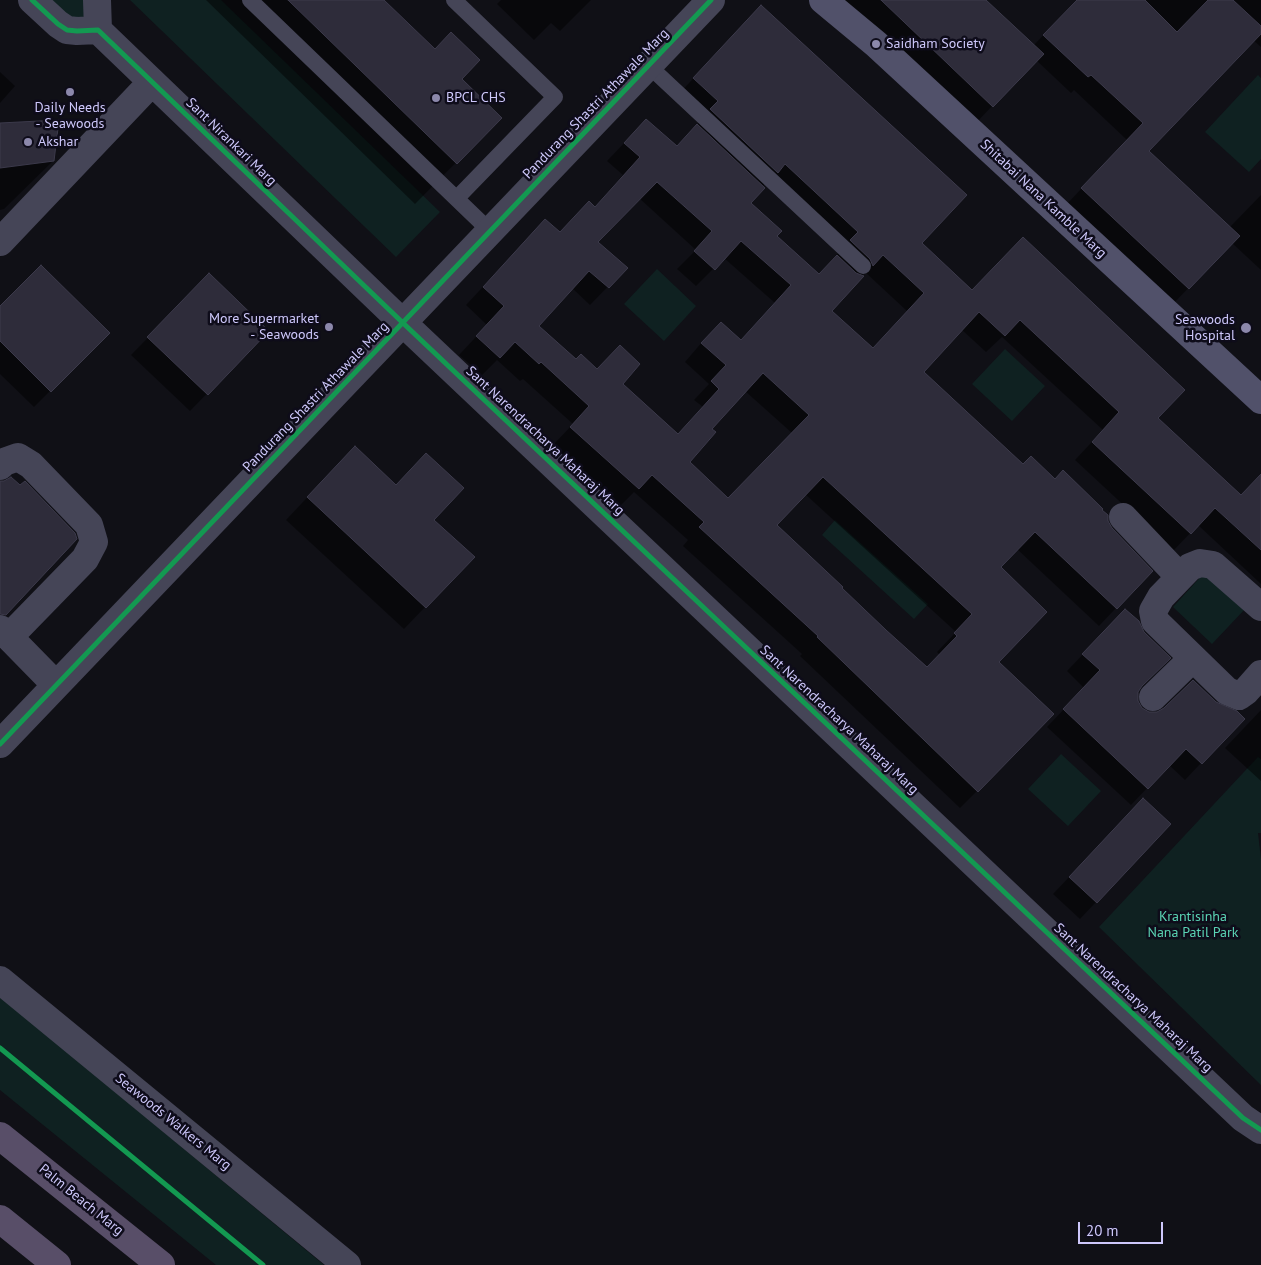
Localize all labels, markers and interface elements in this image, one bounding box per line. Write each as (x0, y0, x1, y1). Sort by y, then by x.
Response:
street label: Pandurang Shastri Athawale Marg (520, 25, 672, 183)
place label: Saidham Society (886, 36, 985, 52)
marker: Saidham Society (870, 38, 882, 50)
marker: Daily Needs - Seawoods (64, 86, 76, 98)
place label: BPCL CHS (446, 90, 506, 106)
marker: BPCL CHS (430, 92, 442, 104)
street label: Sant Nirankari Marg (182, 95, 280, 189)
place label: Daily Needs - Seawoods (34, 100, 106, 132)
place label: Akshar (38, 134, 78, 150)
marker: Akshar (22, 136, 34, 148)
street label: Shitabai Nana Kamble Marg (976, 136, 1110, 262)
place label: More Supermarket - Seawoods (209, 311, 319, 344)
place label: Seawoods Hospital (1175, 312, 1235, 344)
street label: Pandurang Shastri Athawale Marg (240, 318, 392, 476)
marker: More Supermarket - Seawoods (323, 321, 335, 333)
marker: Seawoods Hospital (1239, 321, 1253, 335)
street label: Sant Narendracharya Maharaj Marg (462, 363, 628, 519)
street label: Sant Narendracharya Maharaj Marg (756, 642, 922, 798)
park label: Krantisinha Nana Patil Park (1147, 909, 1239, 942)
street label: Sant Narendracharya Maharaj Marg (1050, 920, 1216, 1076)
street label: Seawoods Walkers Marg (112, 1070, 234, 1174)
street label: Palm Beach Marg (35, 1161, 127, 1239)
scale bar (1081, 1212, 1166, 1244)
text: 20 m (1086, 1221, 1119, 1240)

